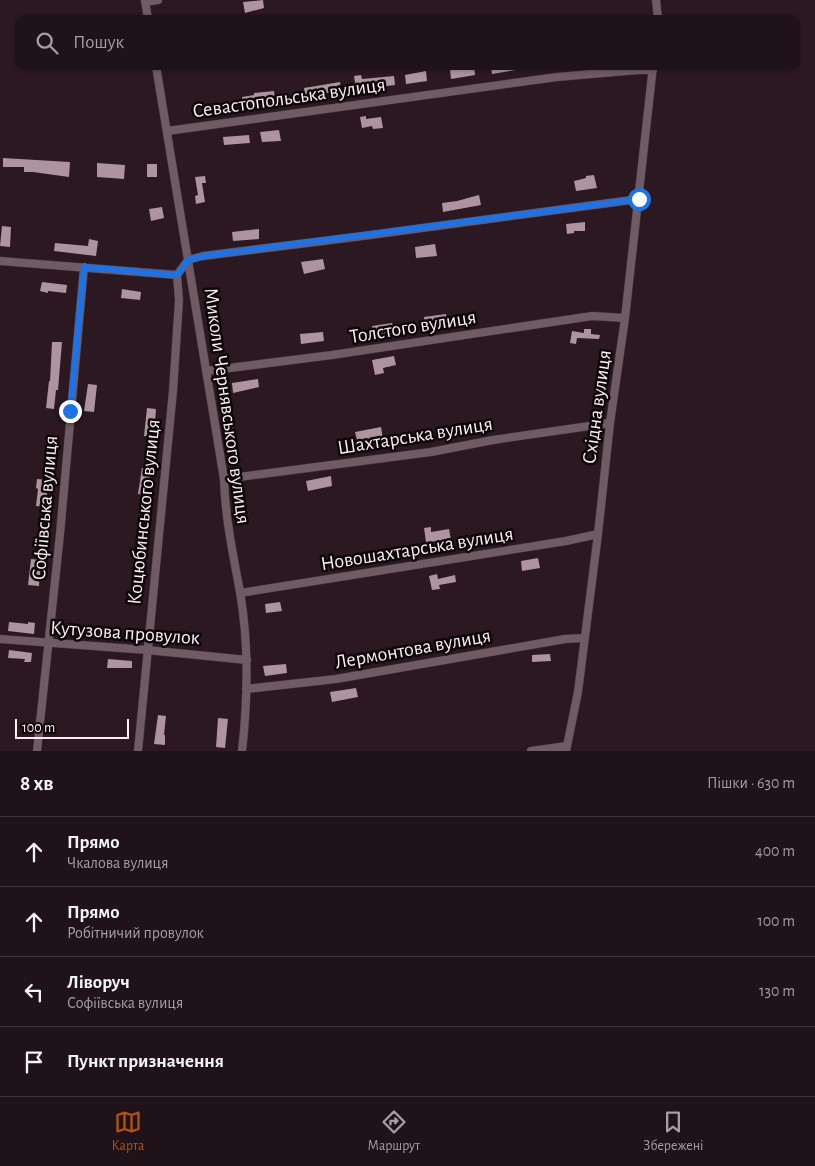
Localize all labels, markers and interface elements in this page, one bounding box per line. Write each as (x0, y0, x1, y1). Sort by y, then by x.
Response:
search box (15, 15, 800, 70)
icon: search (33, 29, 61, 57)
text: Пошук (73, 33, 124, 52)
street label: Севастопольська вулиця (191, 75, 387, 121)
route start (628, 188, 651, 211)
street label: Миколи Чернявського вулиця (201, 287, 253, 525)
street label: Толстого вулиця (348, 307, 478, 347)
street label: Східна вулиця (579, 349, 615, 465)
route end (59, 400, 82, 423)
street label: Шахтарська вулиця (336, 414, 494, 458)
street label: Коцюбинського вулиця (124, 418, 164, 606)
street label: Софіївська вулиця (29, 435, 61, 581)
street label: Новошахтарська вулиця (319, 524, 515, 574)
street label: Кутузова провулок (49, 618, 201, 648)
street label: Лермонтова вулиця (334, 625, 492, 673)
scale bar (15, 716, 129, 739)
text: 100 m (22, 721, 55, 735)
text: 8 хв (20, 773, 54, 794)
text: Пішки · 630 m (707, 775, 795, 791)
text: Прямо (67, 833, 120, 852)
icon: ahead (20, 838, 48, 866)
text: 400 m (755, 843, 795, 859)
text: Чкалова вулиця (67, 855, 169, 871)
text: Прямо (67, 903, 120, 922)
icon: ahead (20, 908, 48, 936)
text: 100 m (757, 913, 795, 929)
text: Робітничий провулок (67, 925, 204, 941)
text: Ліворуч (67, 973, 130, 992)
icon: left (20, 978, 48, 1006)
text: 130 m (759, 983, 795, 999)
text: Софіївська вулиця (67, 995, 183, 1011)
icon: arrive (20, 1048, 48, 1076)
text: Пункт призначення (67, 1052, 224, 1071)
tab: Карта (112, 1108, 144, 1155)
tab: Маршрут (368, 1108, 420, 1155)
tab: Збережені (643, 1108, 703, 1155)

